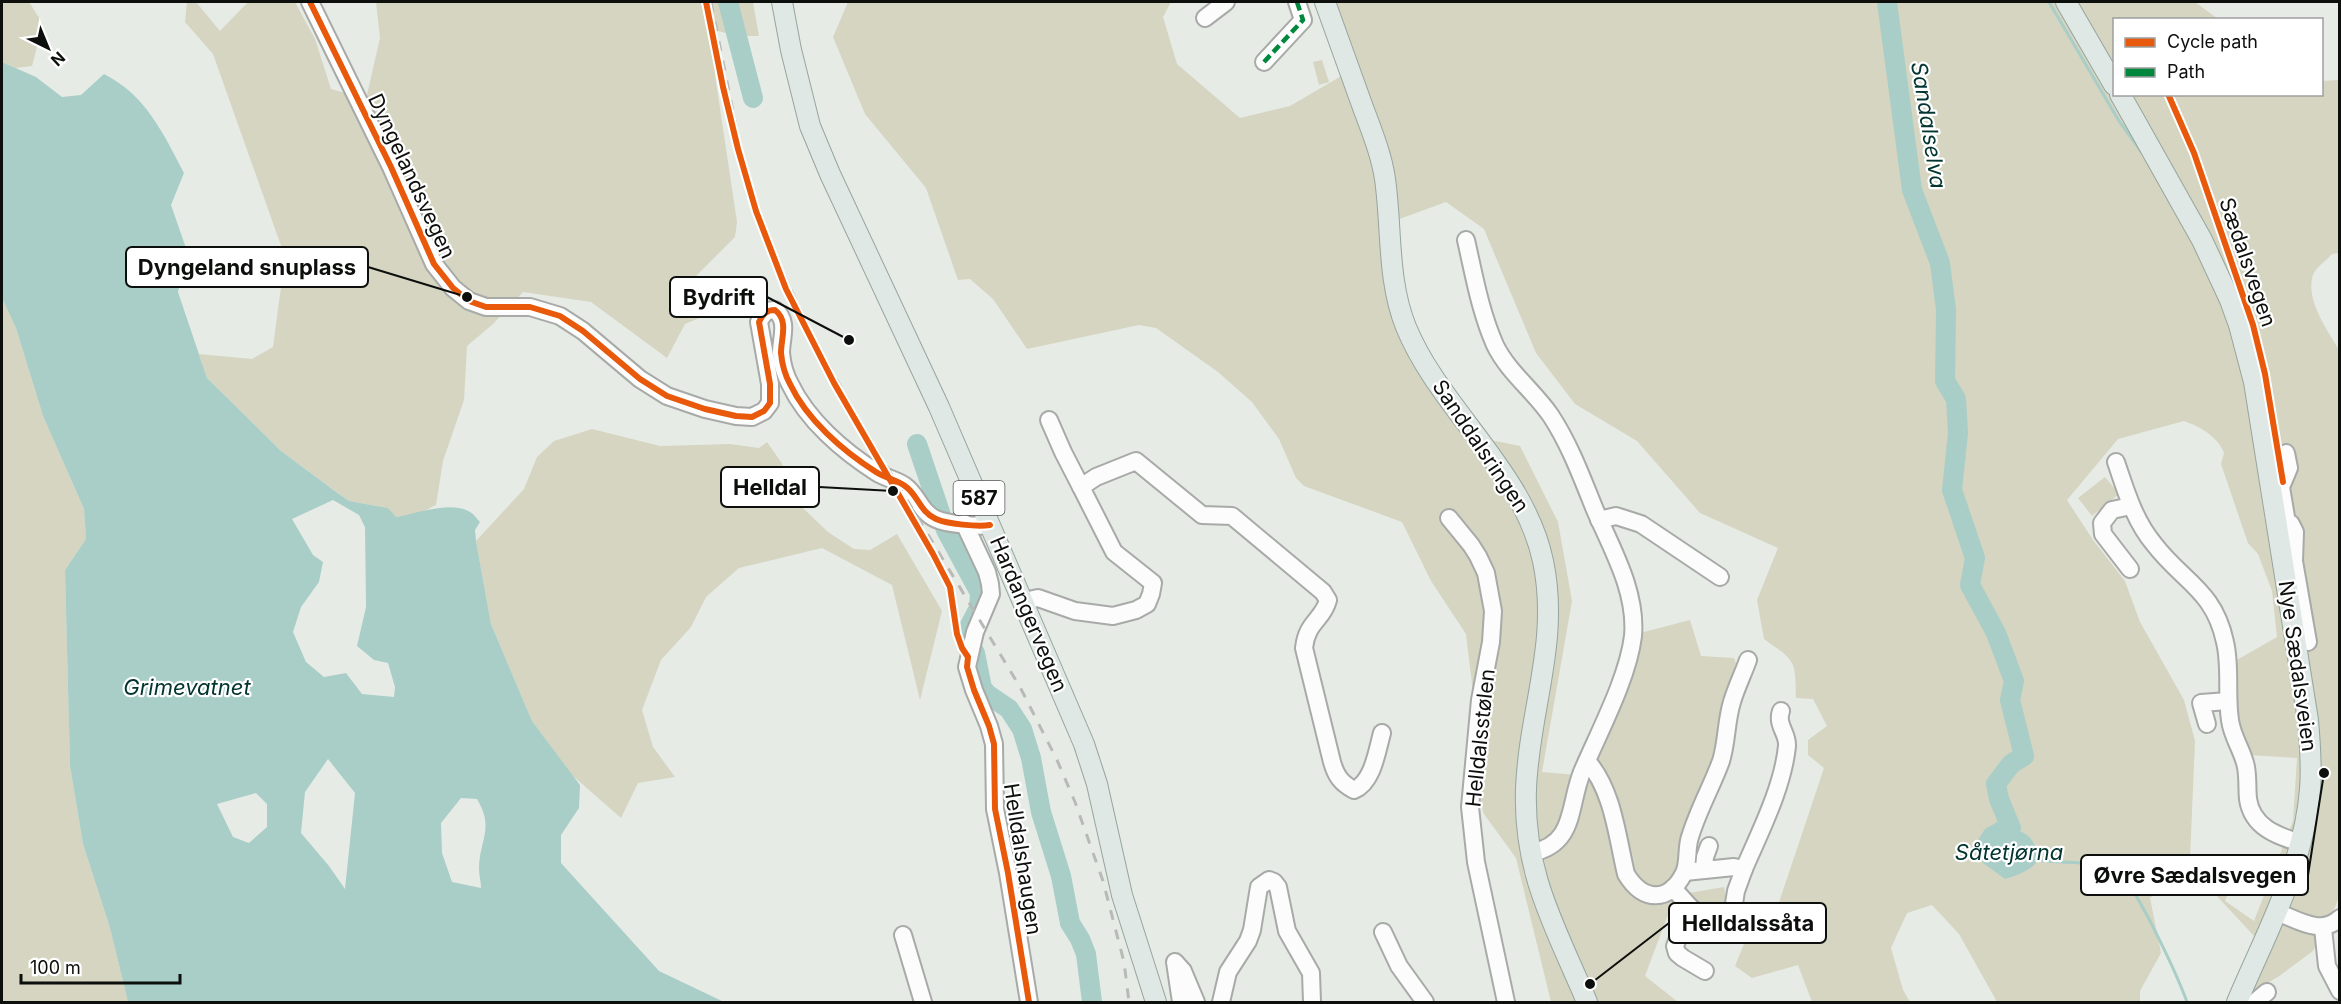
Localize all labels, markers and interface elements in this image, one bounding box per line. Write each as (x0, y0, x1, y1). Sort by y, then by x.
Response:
north arrow (18, 18, 78, 78)
legend (2113, 18, 2323, 96)
text: Cycle path (2167, 31, 2258, 52)
text: N (47, 47, 70, 70)
water label: Sandalselva (1906, 60, 1952, 190)
text: Path (2167, 61, 2205, 82)
street label: Dyngelandsvegen (363, 90, 461, 262)
street label: Sædalsvegen (2214, 194, 2282, 330)
callout: Dyngeland snuplass (126, 247, 368, 287)
text: Dyngeland snuplass (138, 254, 356, 280)
callout: Bydrift (670, 277, 767, 317)
text: Bydrift (683, 284, 755, 310)
street label: Sanddalsringen (1427, 375, 1535, 517)
callout: Helldal (721, 467, 819, 507)
text: Helldal (733, 474, 807, 500)
road number: 587 (954, 481, 1004, 515)
street label: Hardangervegen (985, 532, 1073, 696)
street label: Nye Sædalsveien (2274, 579, 2322, 753)
street label: Helldalsstølen (1460, 668, 1500, 808)
water label: Grimevatnet (123, 674, 251, 700)
street label: Helldalshaugen (999, 781, 1047, 937)
water label: Såtetjørna (1955, 839, 2063, 865)
callout: Øvre Sædalsvegen (2081, 855, 2308, 895)
text: Øvre Sædalsvegen (2094, 862, 2296, 888)
callout: Helldalssåta (1669, 903, 1826, 943)
text: Helldalssåta (1682, 910, 1814, 936)
scale bar (21, 947, 180, 985)
text: 100 m (30, 957, 81, 978)

